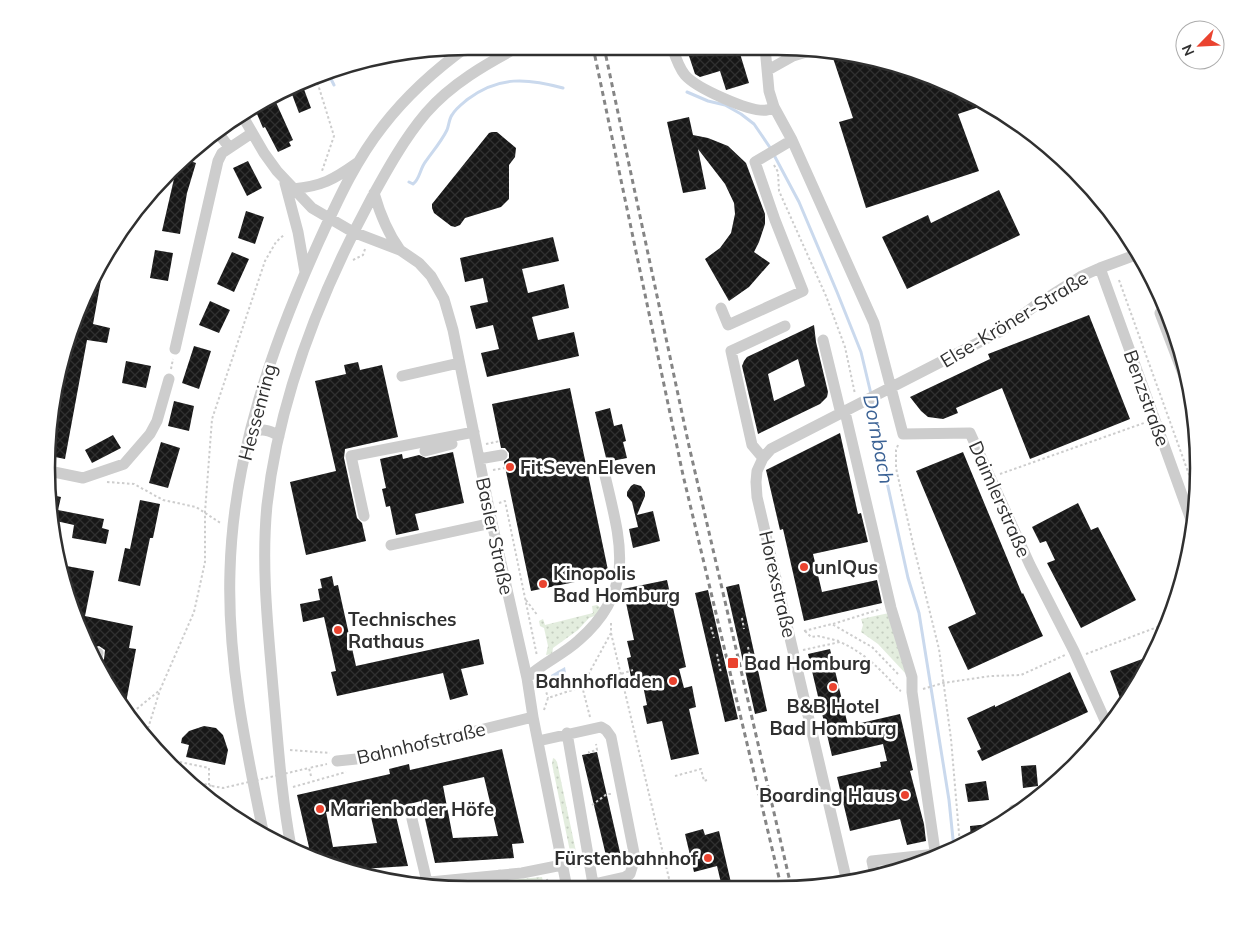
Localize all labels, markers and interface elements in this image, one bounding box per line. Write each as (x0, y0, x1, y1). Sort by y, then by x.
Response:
north arrow (1175, 20, 1225, 70)
text: N (1178, 42, 1198, 59)
street label: Else-Kröner-Straße (936, 265, 1092, 373)
street label: Benzstraße (1118, 347, 1176, 449)
street label: Hessenring (233, 361, 281, 463)
water label: Dornbach (858, 392, 900, 486)
street label: Daimlerstraße (964, 437, 1036, 561)
place label: FitSevenEleven (520, 455, 656, 479)
marker: FitSevenEleven (504, 461, 516, 473)
street label: Basler Straße (471, 475, 519, 597)
street label: Horexstraße (754, 528, 802, 640)
place label: unIQus (814, 555, 878, 579)
place label: Kinopolis Bad Homburg (553, 561, 680, 607)
marker: unIQus (798, 561, 810, 573)
marker: Kinopolis Bad Homburg (537, 578, 549, 590)
place label: Technisches Rathaus (348, 607, 457, 653)
marker: Technisches Rathaus (332, 624, 344, 636)
place label: Bad Homburg (744, 651, 871, 675)
marker: Bad Homburg (726, 656, 740, 670)
place label: Bahnhofladen (535, 669, 663, 693)
marker: Bahnhofladen (667, 675, 679, 687)
marker: B&B Hotel Bad Homburg (827, 681, 839, 693)
place label: B&B Hotel Bad Homburg (769, 694, 897, 740)
street label: Bahnhofstraße (354, 717, 488, 769)
place label: Boarding Haus (759, 783, 895, 807)
marker: Boarding Haus (899, 789, 911, 801)
place label: Marienbader Höfe (330, 797, 494, 821)
marker: Marienbader Höfe (314, 803, 326, 815)
place label: Fürstenbahnhof (554, 846, 699, 870)
marker: Fürstenbahnhof (702, 852, 714, 864)

